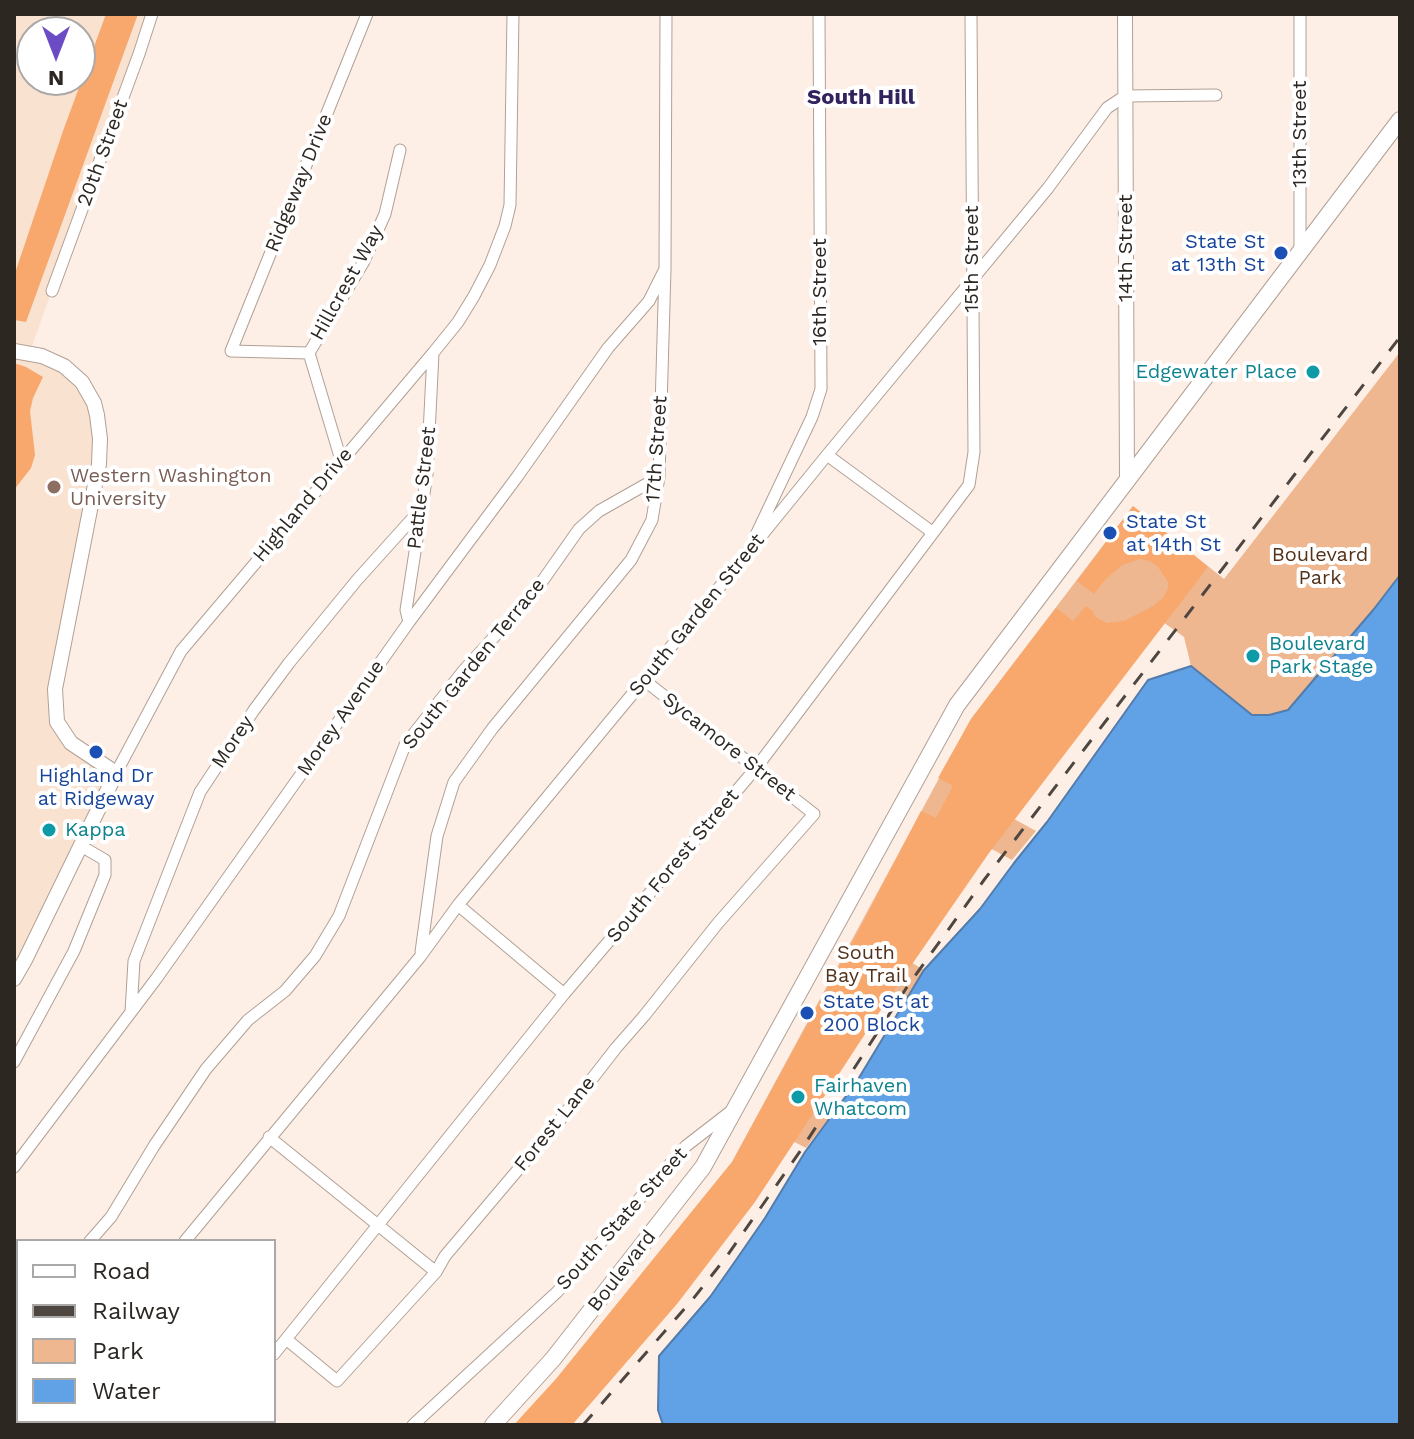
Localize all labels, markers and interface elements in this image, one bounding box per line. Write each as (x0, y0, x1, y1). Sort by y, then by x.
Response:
north arrow (16, 16, 96, 96)
text: N (48, 66, 64, 91)
street label: 13th Street (1288, 80, 1312, 188)
district label: South Hill (807, 85, 915, 111)
street label: 20th Street (73, 96, 133, 210)
street label: Ridgeway Drive (260, 110, 338, 256)
street label: 14th Street (1114, 194, 1138, 302)
street label: 15th Street (960, 205, 984, 313)
street label: Hillcrest Way (305, 221, 389, 345)
place label: State St at 13th St (1171, 230, 1265, 277)
street label: 16th Street (808, 238, 832, 346)
marker: State St at 13th St (1272, 244, 1290, 262)
place label: Edgewater Place (1135, 360, 1297, 384)
marker: Edgewater Place (1304, 363, 1322, 381)
street label: 17th Street (641, 395, 673, 503)
street label: Pattle Street (403, 425, 441, 551)
street label: Highland Drive (248, 443, 358, 567)
place label: Western Washington University (70, 464, 272, 511)
marker: Western Washington University (45, 478, 63, 496)
place label: State St at 14th St (1126, 510, 1221, 557)
marker: State St at 14th St (1101, 524, 1119, 542)
street label: South Garden Street (624, 529, 770, 701)
park label: Boulevard Park (1272, 543, 1368, 590)
street label: South Garden Terrace (398, 574, 550, 754)
place label: Boulevard Park Stage (1269, 632, 1374, 679)
marker: Boulevard Park Stage (1244, 647, 1262, 665)
street label: Morey Avenue (292, 656, 390, 780)
street label: Sycamore Street (658, 687, 800, 807)
street label: Morey (207, 711, 259, 773)
marker: Highland Dr at Ridgeway (87, 743, 105, 761)
place label: Highland Dr at Ridgeway (38, 764, 154, 811)
street label: South Forest Street (602, 784, 744, 948)
place label: Kappa (65, 818, 126, 842)
marker: Kappa (40, 821, 58, 839)
park label: South Bay Trail (825, 941, 907, 988)
place label: State St at 200 Block (823, 990, 929, 1037)
marker: State St at 200 Block (798, 1004, 816, 1022)
street label: Forest Lane (509, 1072, 601, 1176)
place label: Fairhaven Whatcom (814, 1074, 908, 1121)
marker: Fairhaven Whatcom (789, 1088, 807, 1106)
street label: South State Street (552, 1143, 692, 1295)
street label: Boulevard (583, 1226, 661, 1316)
legend (16, 1239, 276, 1423)
text: Road (92, 1257, 151, 1285)
text: Railway (92, 1297, 180, 1325)
text: Park (92, 1337, 144, 1365)
text: Water (92, 1377, 161, 1405)

